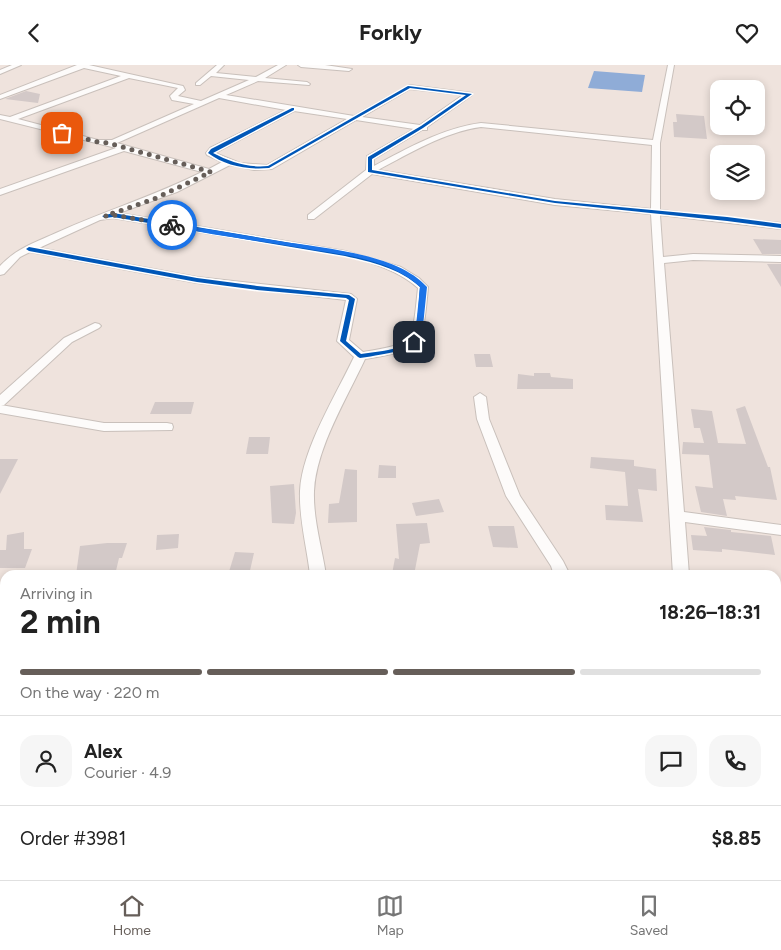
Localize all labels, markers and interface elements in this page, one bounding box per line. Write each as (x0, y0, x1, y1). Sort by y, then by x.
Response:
icon: back (20, 19, 48, 47)
text: Forkly (359, 19, 422, 46)
icon: heart (733, 19, 761, 47)
map controls (710, 80, 765, 200)
button: locate (710, 80, 765, 135)
pin (41, 112, 83, 154)
icon: bag (48, 119, 76, 147)
button: layers (710, 145, 765, 200)
courier (147, 200, 197, 250)
icon: bike (158, 211, 186, 239)
pin (393, 321, 435, 363)
icon: home (400, 328, 428, 356)
text: Arriving in (20, 584, 92, 603)
text: 18:26–18:31 (659, 601, 761, 624)
text: 2 min (20, 603, 101, 641)
text: On the way · 220 m (20, 683, 159, 702)
button: person (20, 735, 72, 787)
button: chat (645, 735, 697, 787)
button: phone (709, 735, 761, 787)
text: Alex (84, 740, 123, 763)
text: Courier · 4.9 (84, 763, 171, 782)
text: Order #3981 (20, 827, 126, 850)
text: $8.85 (711, 827, 761, 850)
tab: Home (113, 892, 151, 939)
tab: Map (376, 892, 404, 939)
tab: Saved (630, 892, 668, 939)

